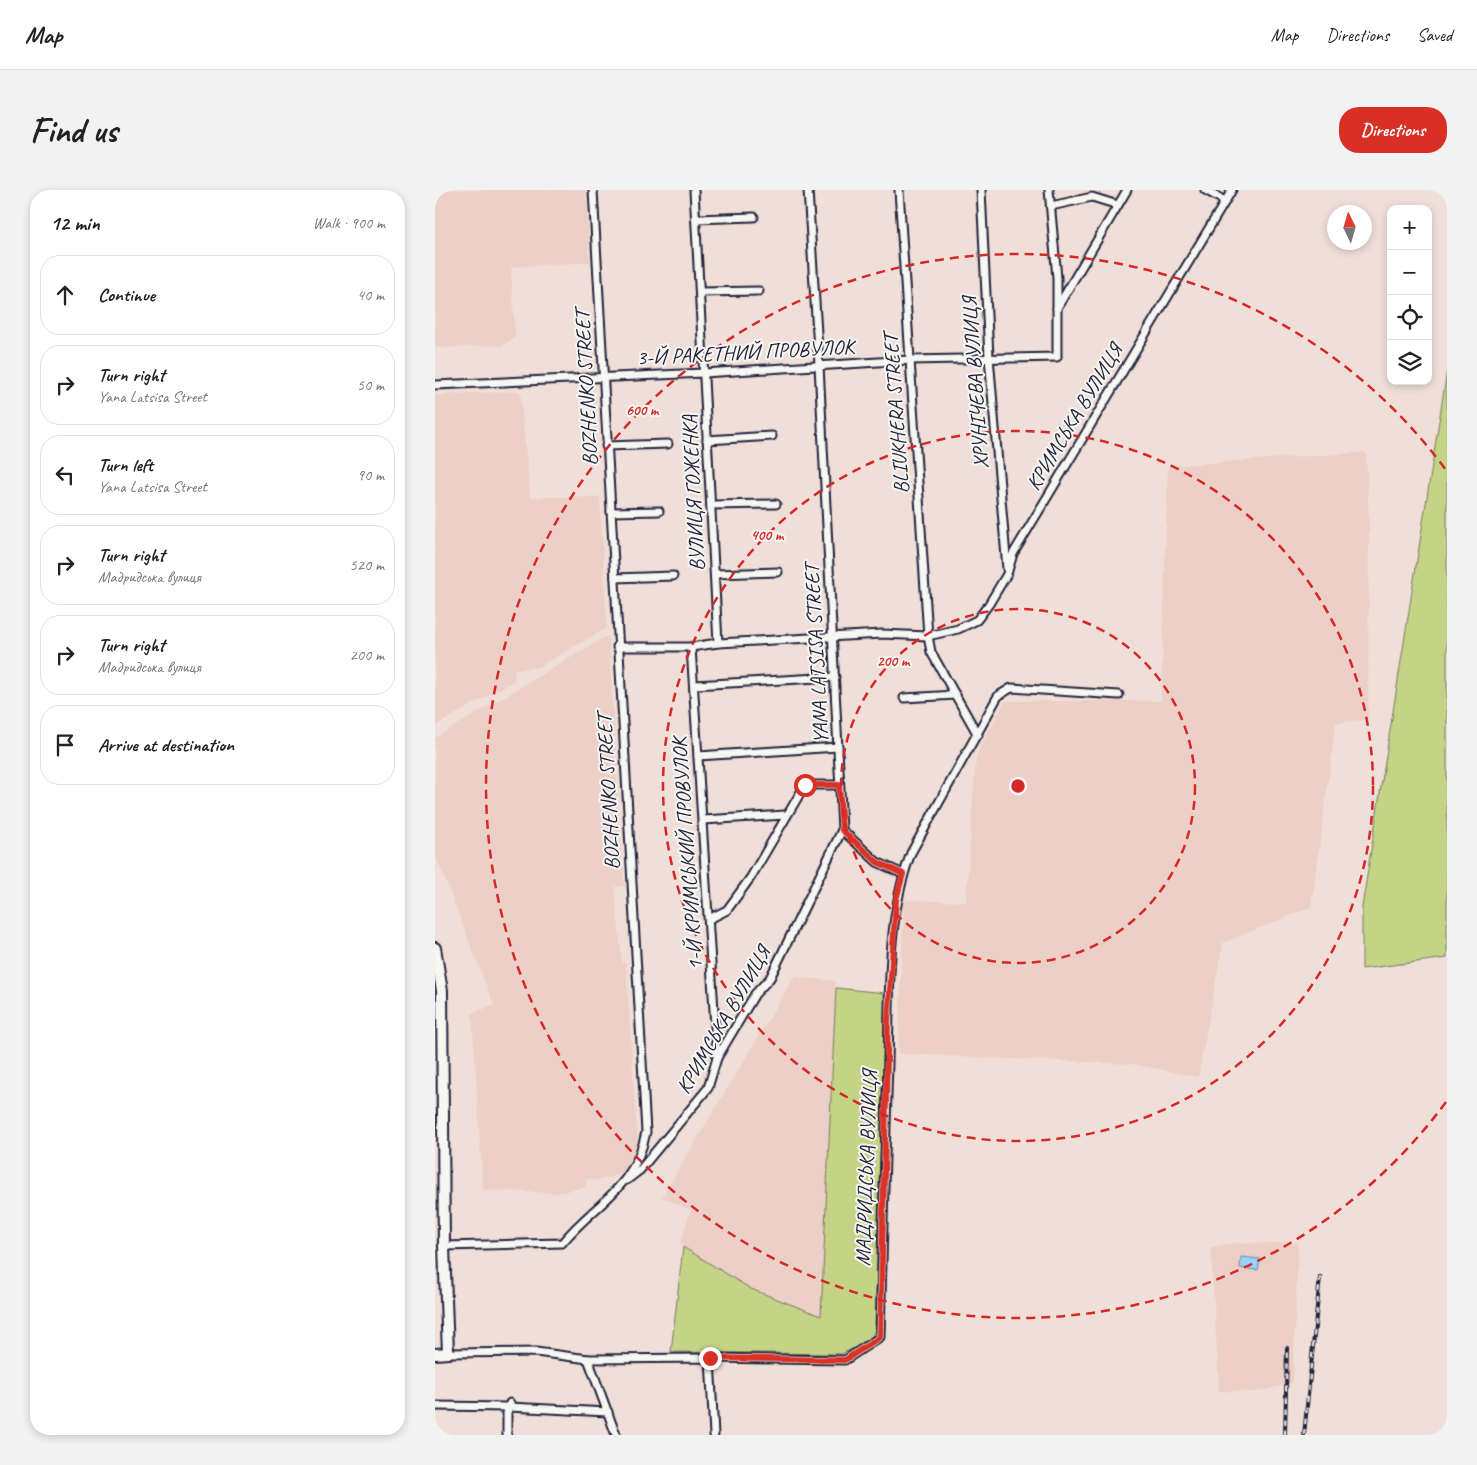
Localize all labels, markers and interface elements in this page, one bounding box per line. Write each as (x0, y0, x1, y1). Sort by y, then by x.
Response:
text: Map (25, 20, 62, 50)
text: Map (1271, 24, 1298, 46)
text: Directions (1326, 24, 1389, 46)
text: Saved (1417, 24, 1452, 46)
button: Directions (1339, 107, 1447, 153)
text: Find us (30, 108, 117, 153)
north arrow (1327, 205, 1372, 250)
map controls (1387, 205, 1432, 385)
button: + (1387, 205, 1432, 250)
text: 12 min (50, 210, 100, 236)
text: Walk · 900 m (313, 213, 385, 233)
button: − (1387, 250, 1432, 295)
icon: ahead (51, 281, 79, 309)
text: Continue (98, 283, 155, 307)
text: 40 m (357, 285, 384, 305)
street label: ХРУНІЧЕВА ВУЛИЦЯ (956, 293, 994, 470)
button: locate (1387, 295, 1432, 340)
street label: BOZHENKO STREET (569, 304, 603, 466)
street label: BLIUKHERA STREET (877, 328, 915, 495)
street label: 3-Й РАКЕТНИЙ ПРОВУЛОК (636, 333, 858, 371)
street label: КРИМСЬКА ВУЛИЦЯ (1020, 336, 1130, 495)
button: layers (1387, 340, 1432, 385)
text: Turn right (98, 363, 165, 387)
icon: right (51, 371, 79, 399)
text: 50 m (357, 375, 384, 395)
text: Yana Latsisa Street (98, 387, 207, 407)
text: 600 m (626, 401, 660, 420)
street label: ВУЛИЦЯ ГОЖЕНКА (676, 414, 710, 572)
text: Turn left (98, 453, 153, 477)
icon: left (51, 461, 79, 489)
text: 90 m (357, 465, 384, 485)
text: Yana Latsisa Street (98, 477, 207, 497)
text: 400 m (751, 526, 785, 545)
text: Turn right (98, 543, 165, 567)
icon: right (51, 551, 79, 579)
text: 520 m (350, 555, 384, 575)
street label: YANA LATSISA STREET (798, 559, 834, 745)
text: Мадридська вулиця (98, 567, 201, 587)
text: Turn right (98, 633, 165, 657)
icon: right (51, 641, 79, 669)
text: 200 m (350, 645, 384, 665)
text: 200 m (877, 652, 911, 671)
text: Мадридська вулиця (98, 657, 201, 677)
street label: BOZHENKO STREET (591, 708, 625, 870)
icon: arrive (51, 731, 79, 759)
text: Arrive at destination (98, 733, 234, 757)
street label: 1-Й КРИМСЬКИЙ ПРОВУЛОК (666, 733, 708, 971)
route start (794, 774, 817, 797)
centre of rings (1009, 777, 1027, 795)
street label: КРИМСЬКА ВУЛИЦЯ (670, 939, 777, 1098)
street label: МАДРИДСЬКА ВУЛИЦЯ (850, 1067, 883, 1266)
route end (699, 1347, 722, 1370)

